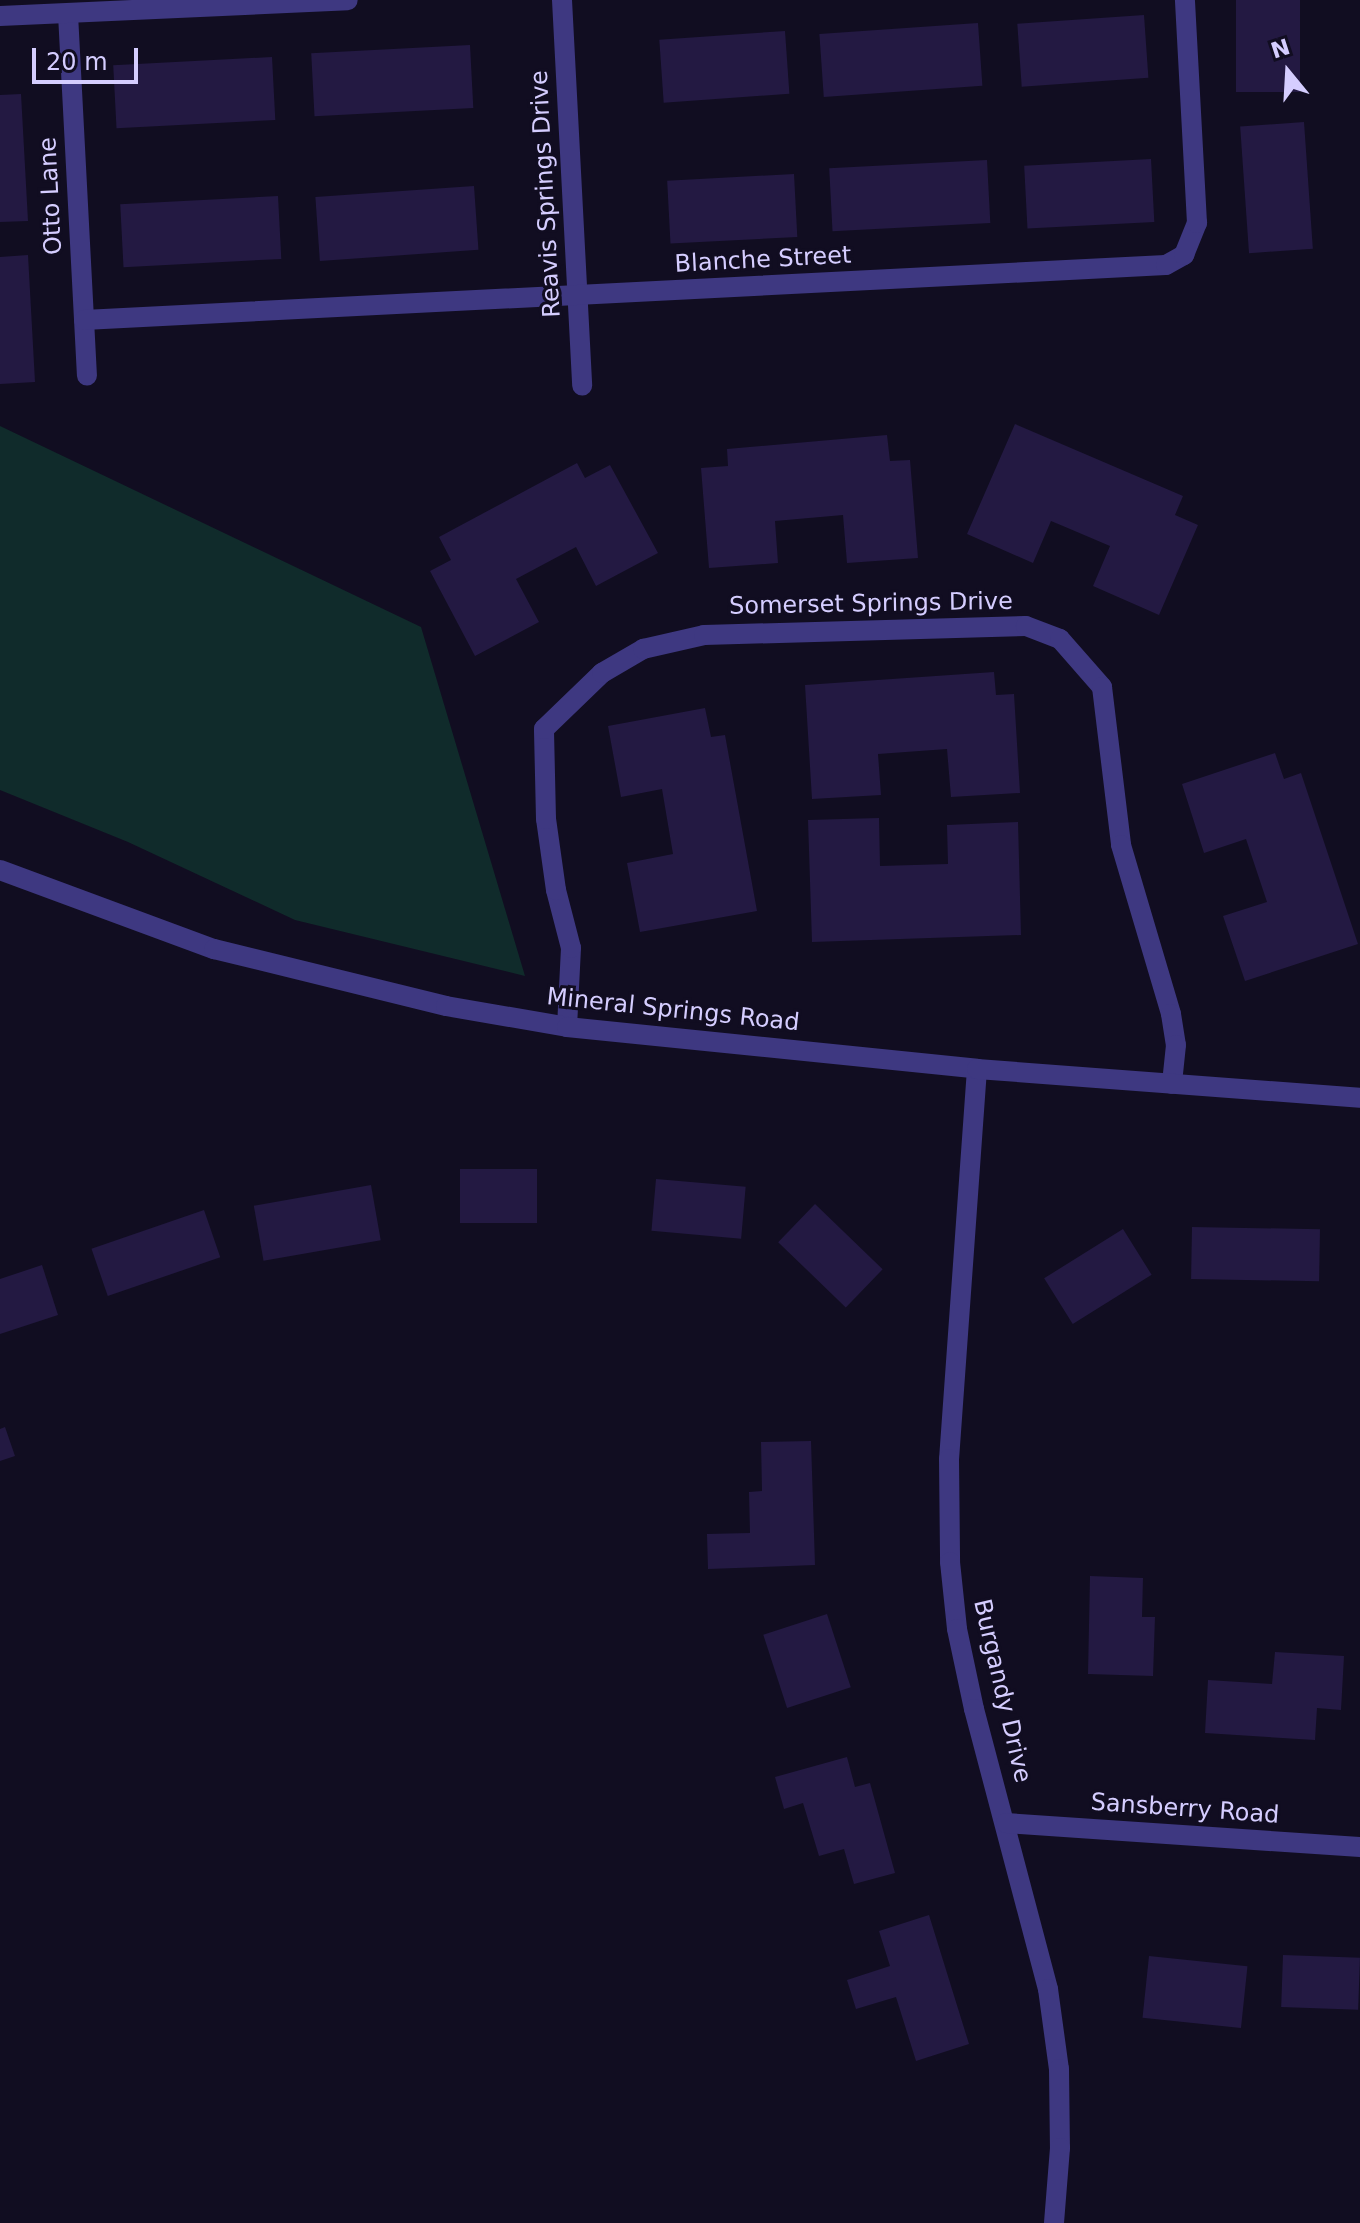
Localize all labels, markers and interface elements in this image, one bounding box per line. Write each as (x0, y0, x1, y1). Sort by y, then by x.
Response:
scale bar (36, 32, 142, 82)
north arrow (1248, 32, 1328, 112)
text: N (1268, 34, 1293, 63)
text: 20 m (46, 48, 108, 76)
street label: Reavis Springs Drive (525, 70, 567, 318)
street label: Otto Lane (34, 136, 68, 256)
street label: Blanche Street (674, 241, 852, 279)
street label: Somerset Springs Drive (729, 587, 1013, 621)
street label: Mineral Springs Road (545, 982, 801, 1038)
street label: Burgandy Drive (967, 1596, 1037, 1786)
street label: Sansberry Road (1090, 1788, 1280, 1830)

